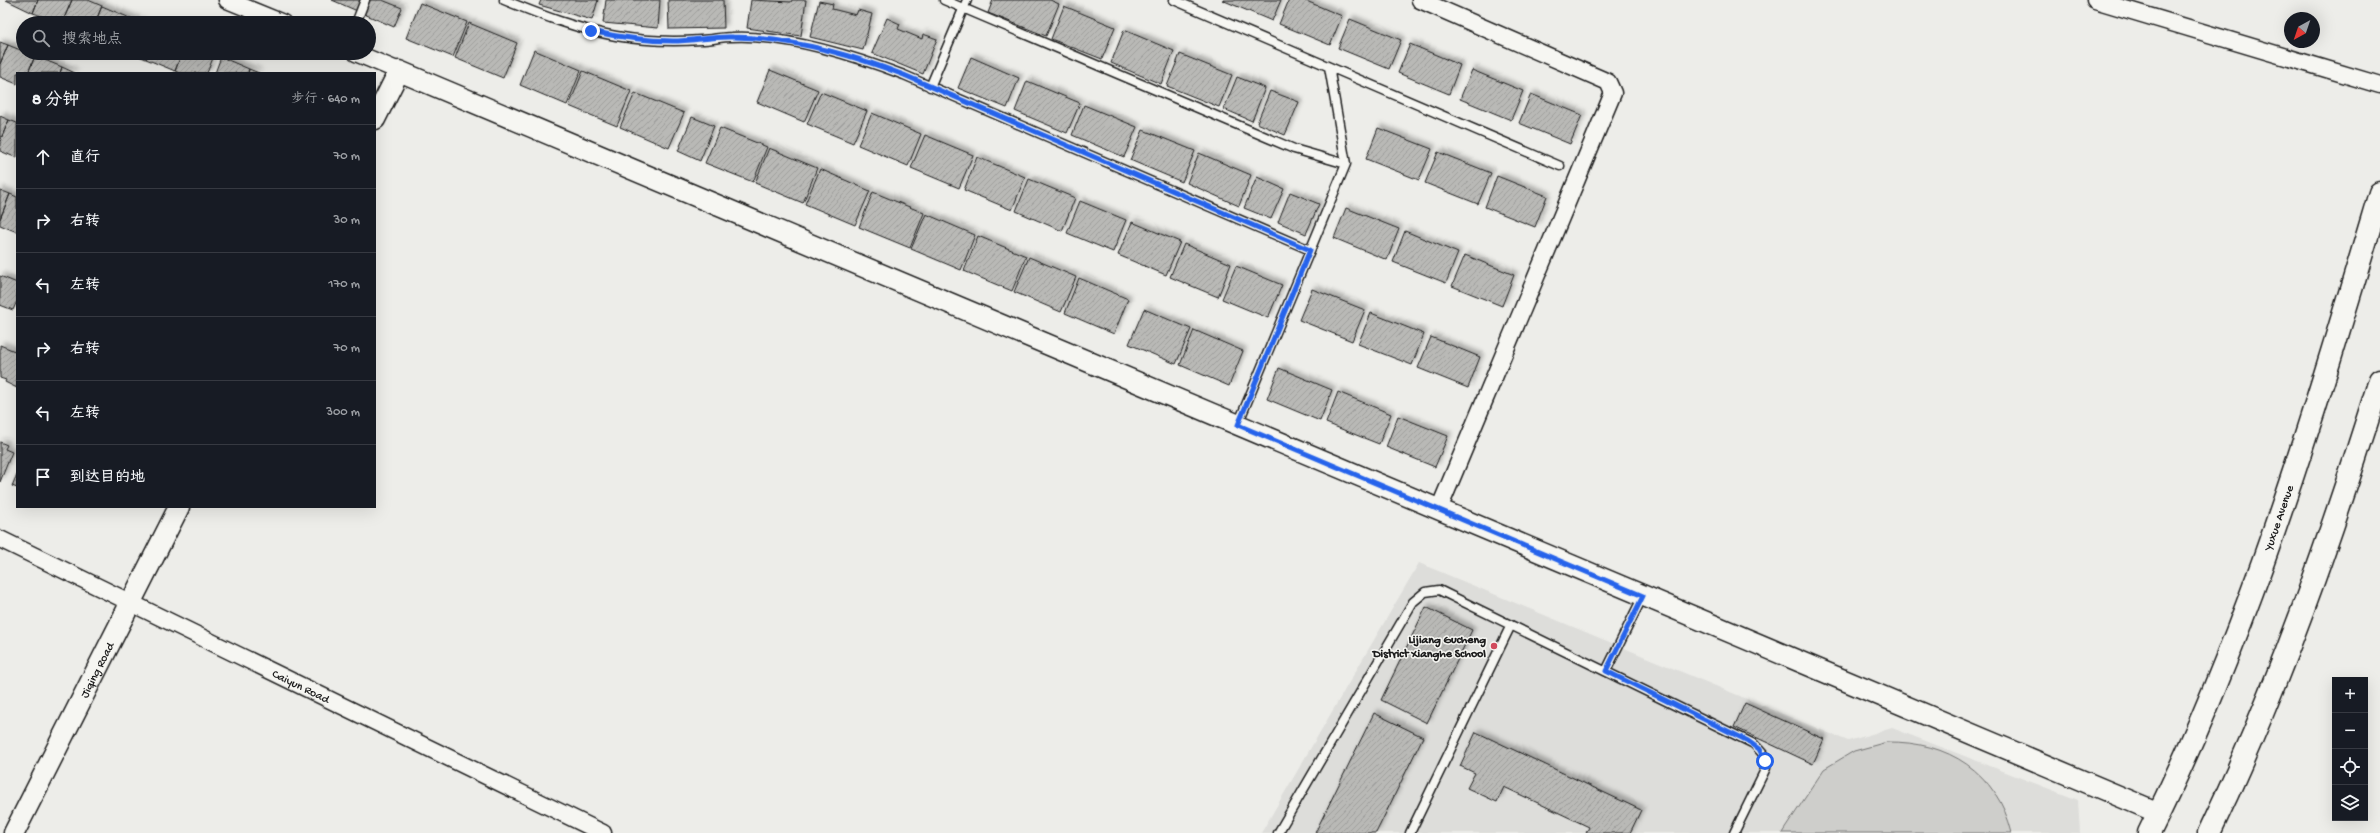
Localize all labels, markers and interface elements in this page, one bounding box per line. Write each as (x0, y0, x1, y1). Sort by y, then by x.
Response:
north arrow (2284, 12, 2320, 48)
search box (16, 16, 376, 60)
route end (582, 22, 600, 40)
icon: search (30, 27, 52, 49)
text: 搜索地点 (62, 31, 122, 49)
text: 8 分钟 (32, 91, 79, 111)
text: 步行 · 640 m (291, 92, 360, 107)
icon: ahead (32, 146, 54, 168)
text: 直行 (70, 149, 100, 167)
text: 70 m (334, 149, 360, 164)
icon: right (32, 210, 54, 232)
text: 右转 (70, 213, 100, 231)
text: 30 m (334, 213, 360, 228)
icon: left (32, 274, 54, 296)
text: 左转 (70, 277, 100, 295)
text: 170 m (328, 277, 360, 292)
icon: right (32, 338, 54, 360)
text: 右转 (70, 341, 100, 359)
text: 70 m (334, 341, 360, 356)
icon: left (32, 402, 54, 424)
text: 左转 (70, 405, 100, 423)
text: 300 m (326, 405, 360, 420)
icon: arrive (32, 466, 54, 488)
text: 到达目的地 (70, 469, 145, 487)
street label: Yuxue Avenue (2262, 483, 2298, 554)
place label: Lijiang Gucheng District Xianghe School (1372, 634, 1486, 662)
street label: Jiqing Road (79, 640, 119, 701)
marker: Lijiang Gucheng District Xianghe School (1489, 641, 1499, 651)
street label: Caiyun Road (269, 668, 332, 708)
map controls (2332, 677, 2368, 821)
button: + (2332, 677, 2368, 713)
button: − (2332, 713, 2368, 749)
button: locate (2332, 749, 2368, 785)
route start (1756, 752, 1774, 770)
button: layers (2332, 785, 2368, 821)

